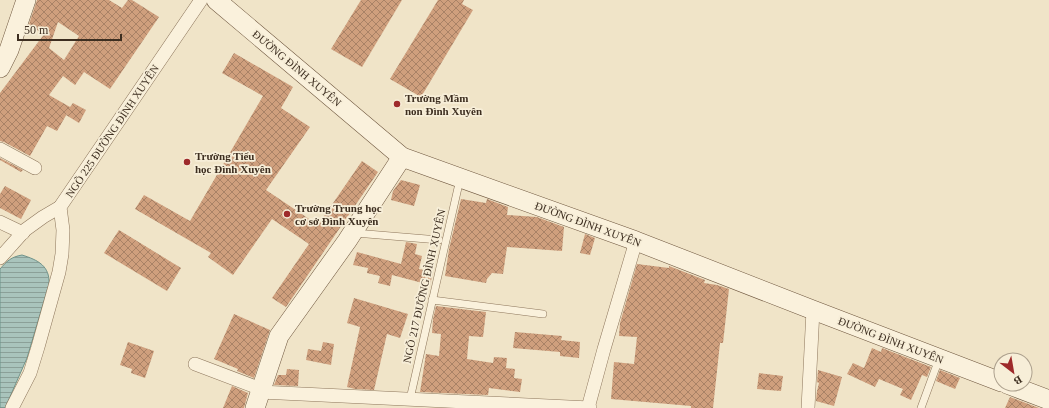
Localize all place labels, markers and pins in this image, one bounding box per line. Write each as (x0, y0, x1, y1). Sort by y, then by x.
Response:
place label: Trường Mầm non Đình Xuyên (405, 92, 482, 117)
marker: Trường Mầm non Đình Xuyên (392, 99, 402, 109)
place label: Trường Tiểu học Đình Xuyên (195, 150, 271, 175)
marker: Trường Tiểu học Đình Xuyên (182, 157, 192, 167)
place label: Trường Trung học cơ sở Đình Xuyên (295, 202, 382, 227)
marker: Trường Trung học cơ sở Đình Xuyên (282, 209, 292, 219)

